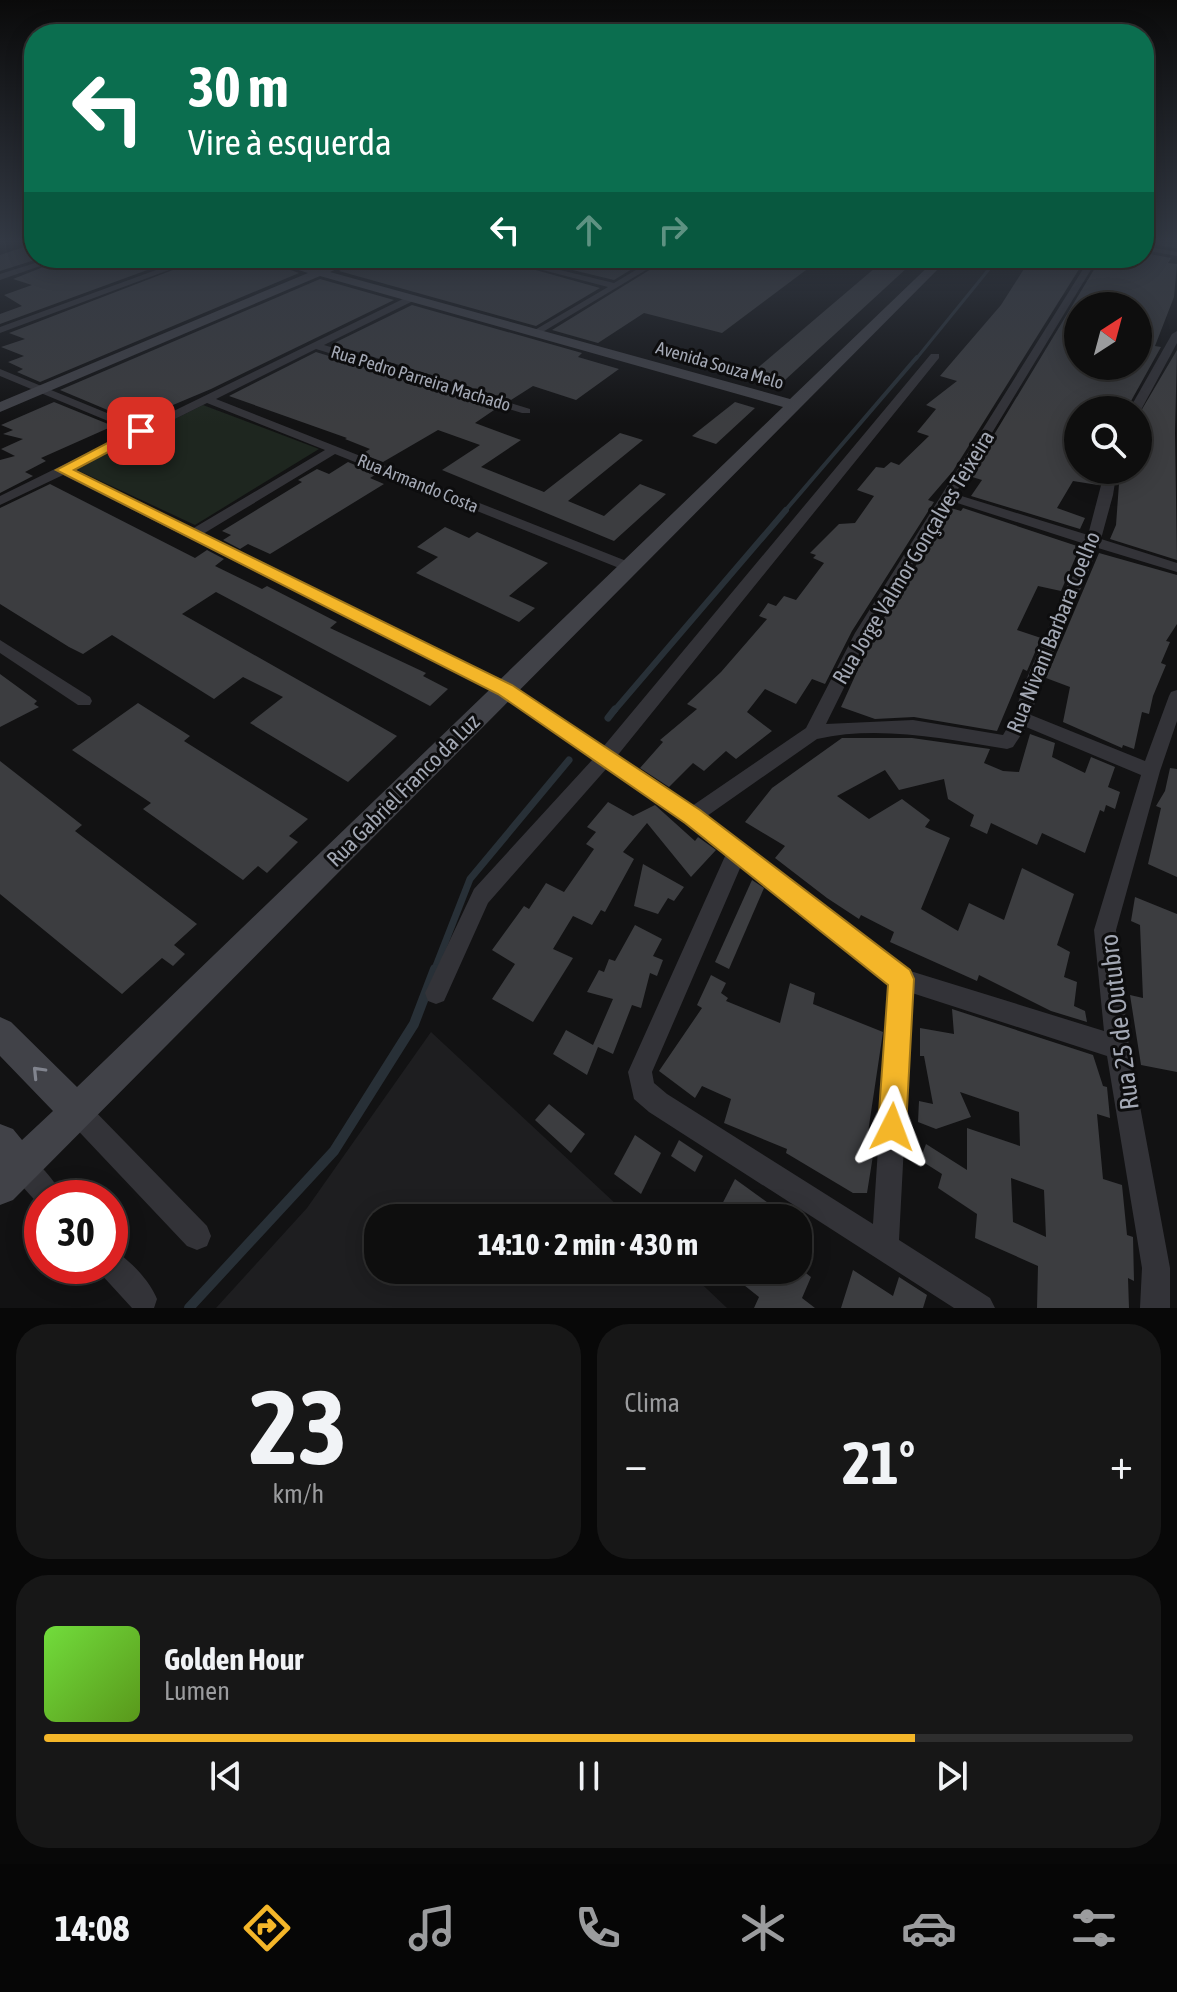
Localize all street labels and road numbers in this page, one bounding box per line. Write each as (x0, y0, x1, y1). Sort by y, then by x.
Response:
street label: Avenida Souza Melo (654, 337, 786, 393)
street label: Rua Pedro Parreira Machado (329, 341, 513, 415)
street label: Rua Jorge Valmor Gonçalves Teixeira (827, 425, 999, 689)
street label: Rua Armando Costa (354, 449, 482, 517)
street label: Rua Nivani Barbara Coelho (1001, 528, 1105, 736)
street label: Rua Gabriel Franco da Luz (321, 708, 485, 872)
street label: Rua 25 de Outubro (1093, 932, 1145, 1112)

